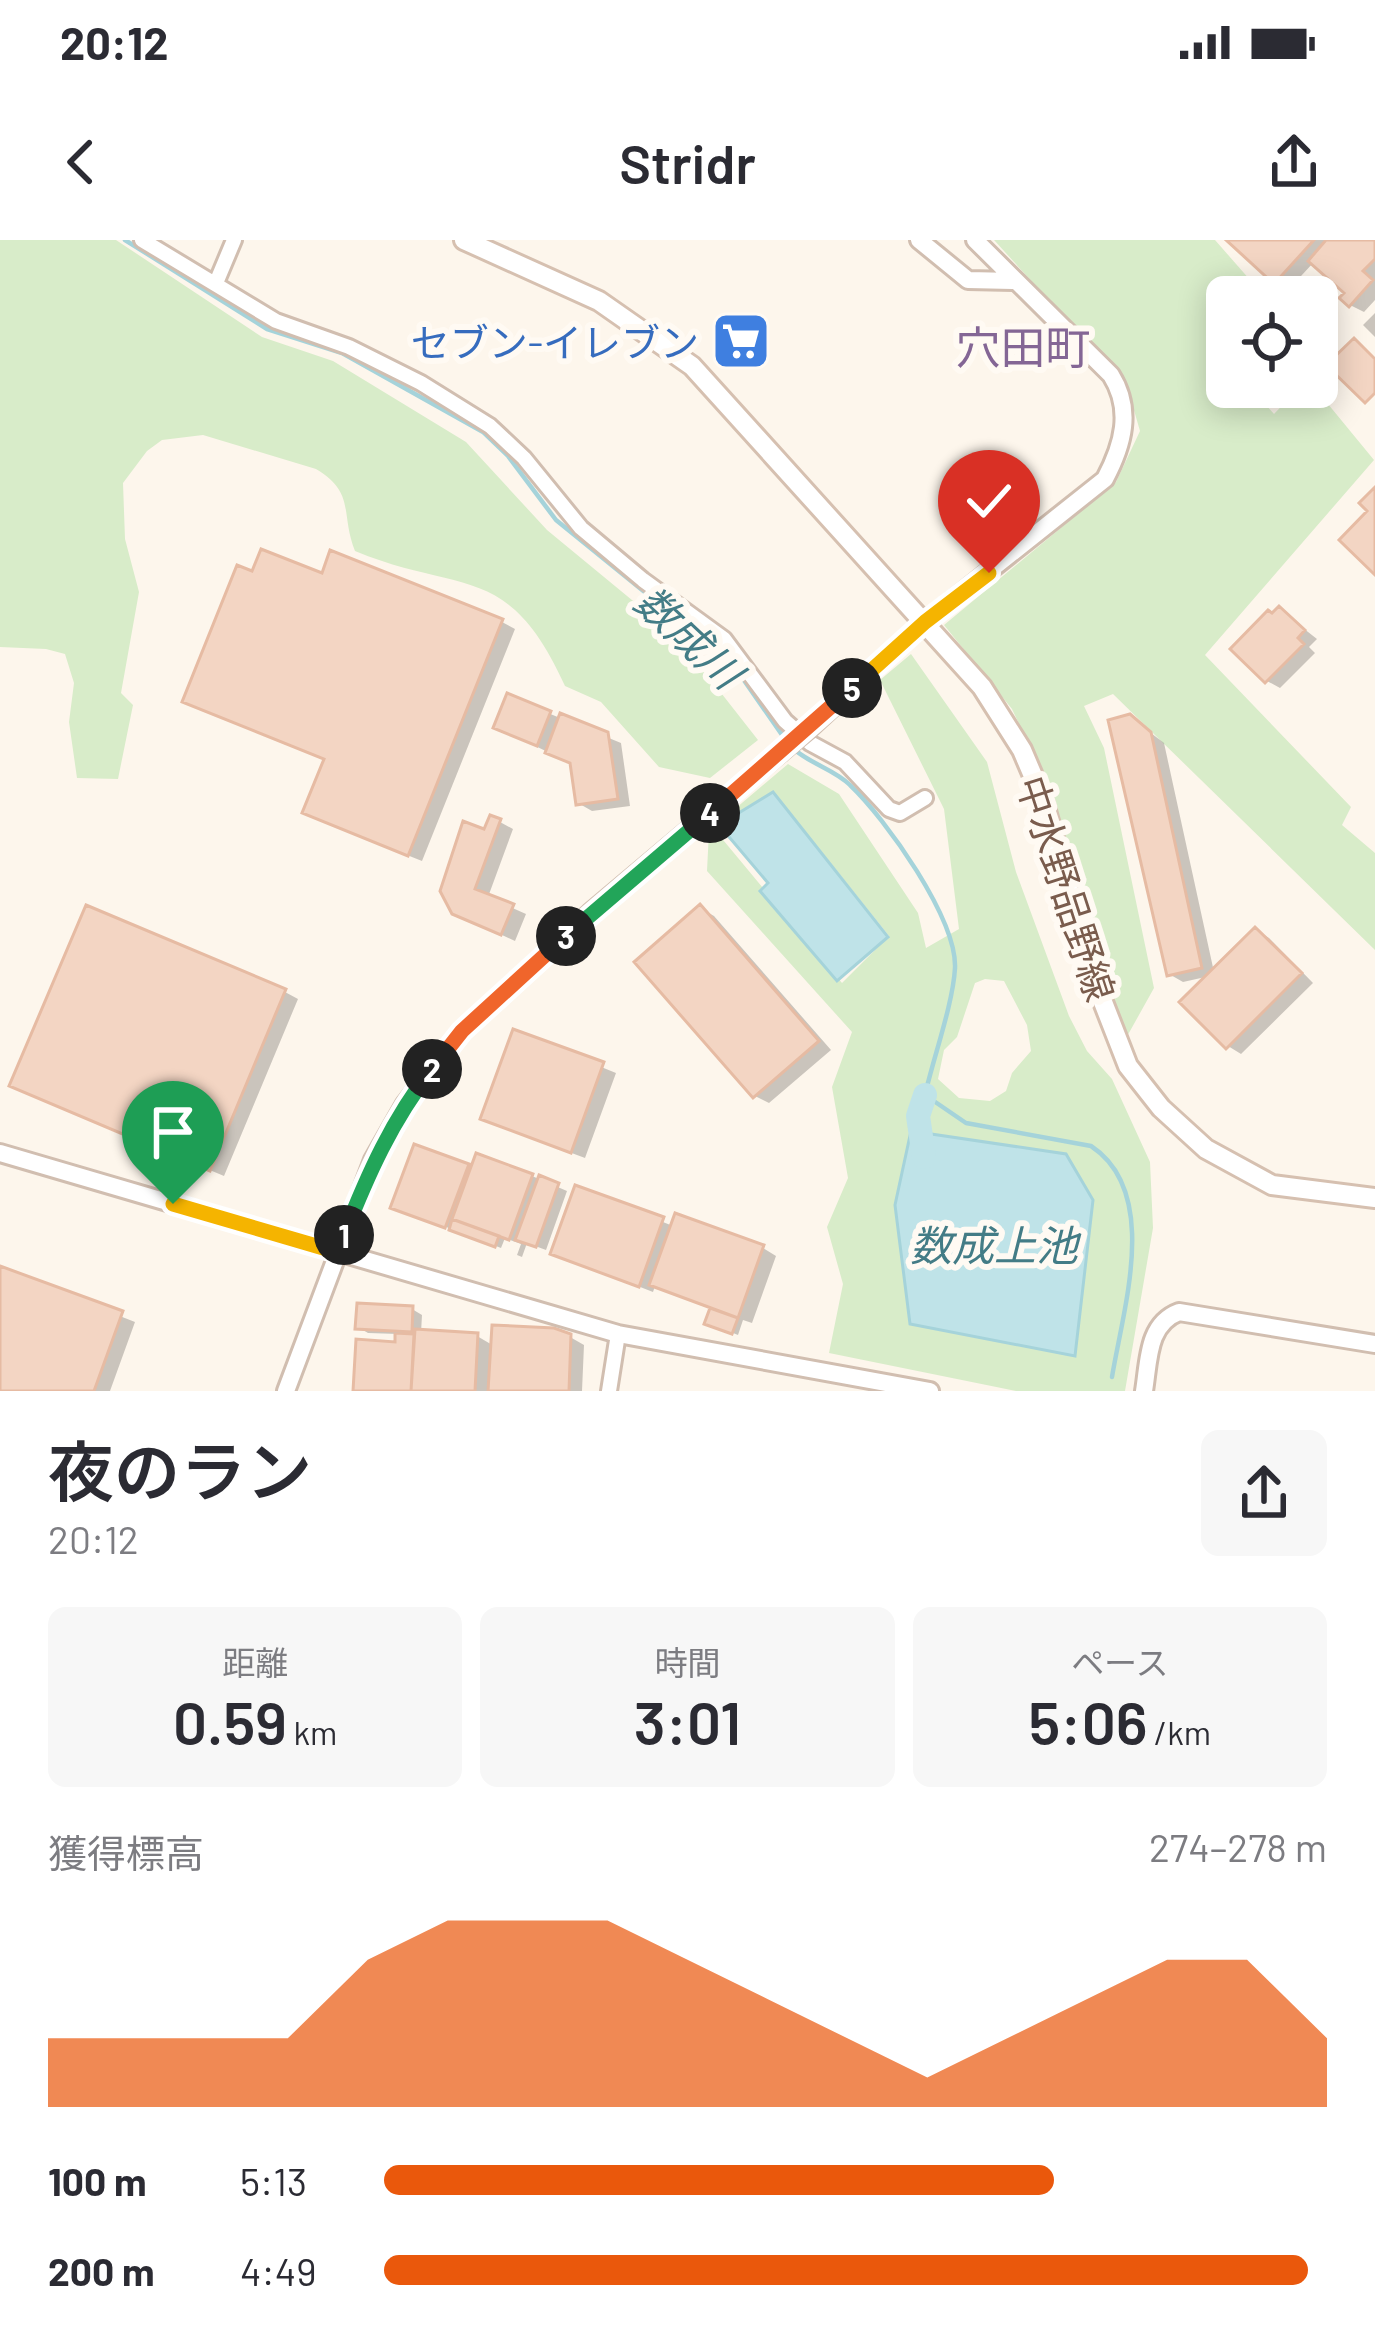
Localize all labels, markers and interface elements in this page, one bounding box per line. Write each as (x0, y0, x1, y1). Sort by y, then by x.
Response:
text: 20:12 (60, 15, 168, 69)
icon: back (48, 129, 114, 195)
icon: share (1261, 129, 1327, 195)
text: Stridr (619, 130, 756, 195)
map controls (1206, 276, 1338, 408)
button: locate (1206, 276, 1338, 408)
supermarket icon: セブン-イレブン (710, 310, 772, 372)
place label: セブン-イレブン (411, 318, 699, 365)
district label: 穴田町 (955, 319, 1091, 373)
pin (938, 450, 1040, 573)
icon: check (956, 468, 1022, 534)
water label: 数成川 (627, 575, 756, 700)
pin: 5 (822, 658, 882, 718)
text: 5 (843, 668, 861, 708)
street label: 中水野品野線 (1008, 769, 1126, 1007)
pin: 4 (680, 783, 740, 843)
text: 4 (700, 793, 720, 833)
pin: 3 (536, 906, 596, 966)
text: 3 (557, 916, 575, 956)
pin: 2 (402, 1039, 462, 1099)
text: 2 (423, 1049, 441, 1089)
pin (122, 1081, 224, 1204)
icon: arrive (140, 1099, 206, 1165)
pin: 1 (314, 1205, 374, 1265)
text: 1 (338, 1215, 350, 1255)
water label: 数成上池 (910, 1219, 1082, 1269)
text: 夜のラン (48, 1430, 312, 1509)
button: share (1201, 1430, 1327, 1556)
text: 20:12 (48, 1515, 139, 1562)
text: 距離 (222, 1642, 288, 1682)
text: 時間 (654, 1642, 720, 1682)
text: ペース (1071, 1642, 1169, 1682)
text: 0.59 (173, 1685, 287, 1757)
text: 3:01 (634, 1685, 741, 1757)
text: 5:06 (1029, 1685, 1147, 1757)
text: km (287, 1712, 337, 1752)
text: /km (1147, 1712, 1211, 1752)
text: 274–278 m (1149, 1823, 1327, 1870)
text: 獲得標高 (48, 1829, 204, 1876)
text: 100 m (48, 2157, 147, 2204)
text: 5:13 (240, 2157, 307, 2204)
text: 200 m (48, 2247, 155, 2294)
text: 4:49 (240, 2247, 317, 2294)

